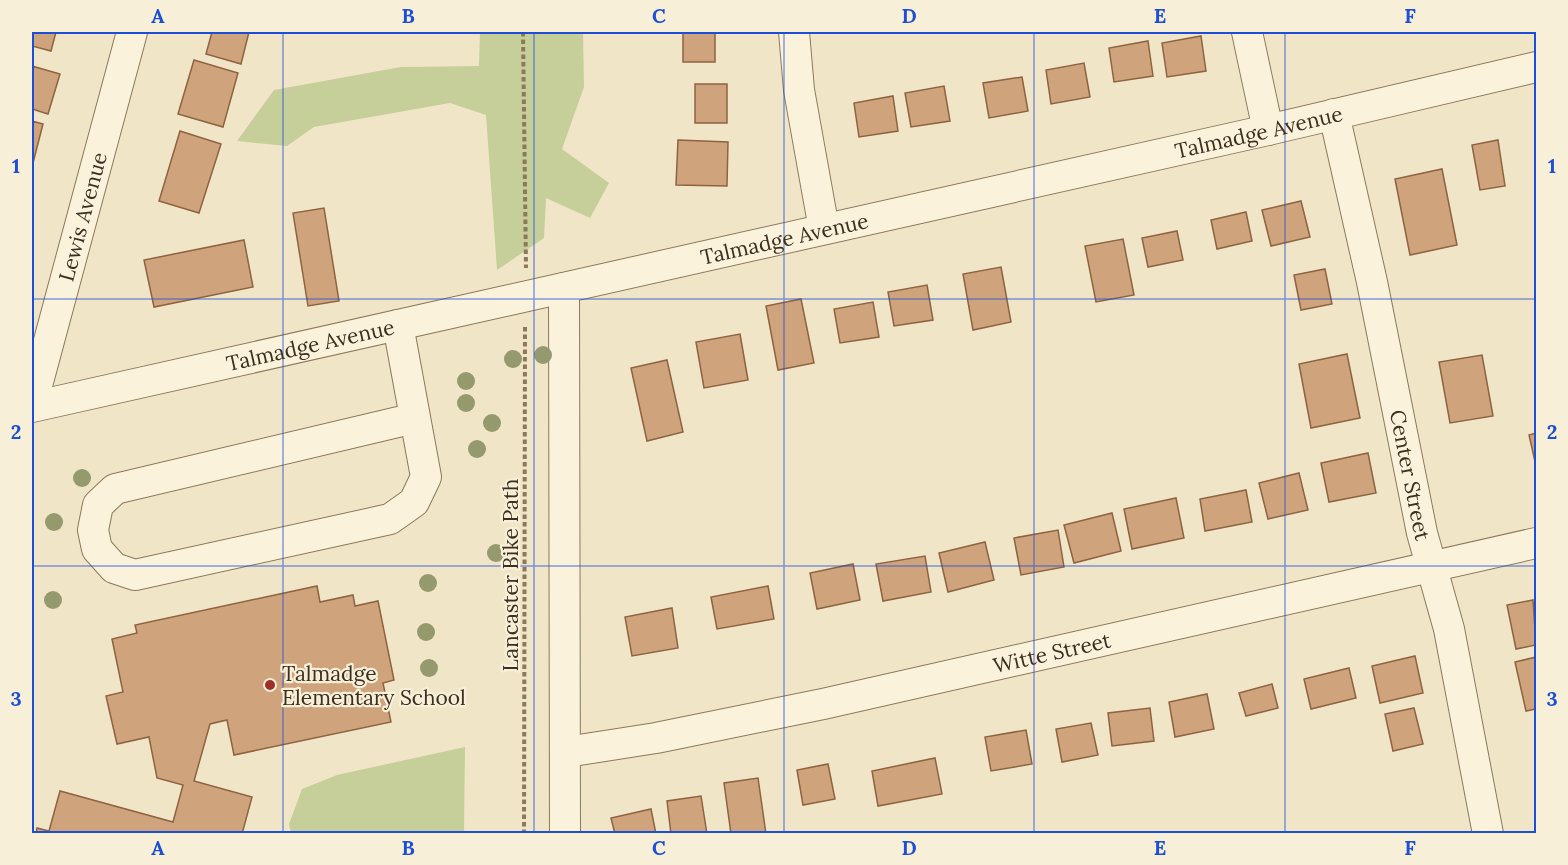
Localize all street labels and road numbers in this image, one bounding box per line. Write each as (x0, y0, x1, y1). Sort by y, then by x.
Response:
street label: Talmadge Avenue (1172, 99, 1345, 164)
street label: Lewis Avenue (52, 149, 113, 284)
street label: Talmadge Avenue (698, 206, 871, 270)
street label: Talmadge Avenue (224, 313, 397, 377)
street label: Center Street (1384, 407, 1437, 544)
street label: Lancaster Bike Path (497, 479, 524, 671)
street label: Witte Street (990, 626, 1114, 679)

